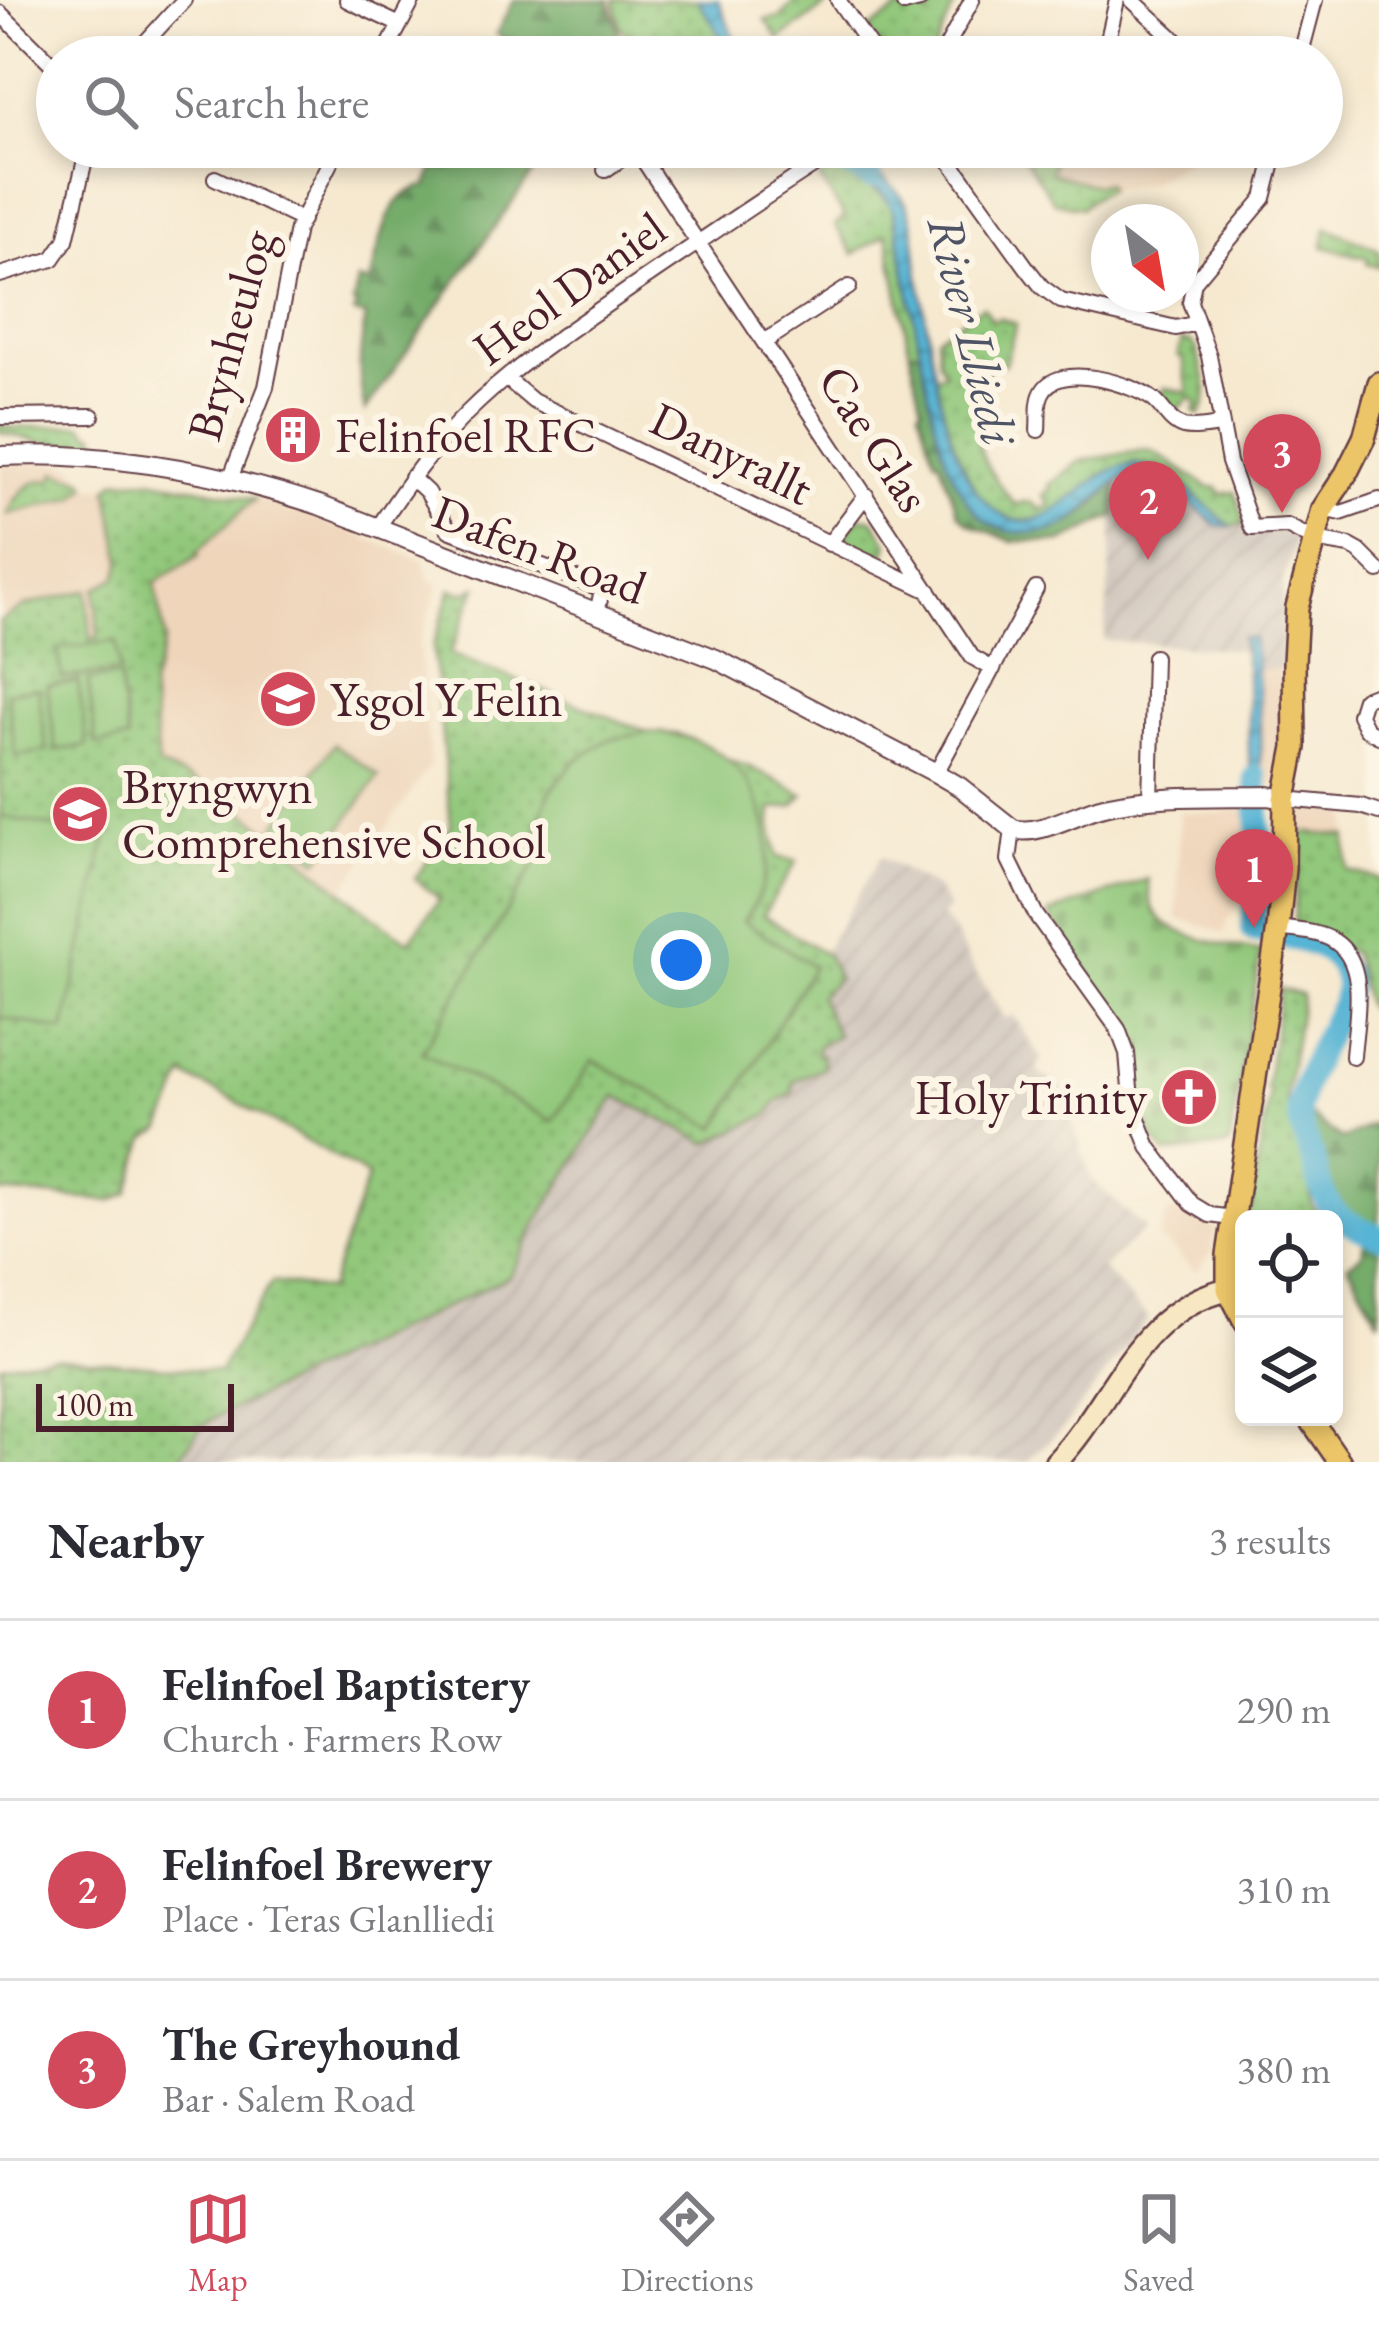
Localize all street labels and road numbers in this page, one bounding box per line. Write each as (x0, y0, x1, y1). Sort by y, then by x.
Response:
street label: Heol Daniel (460, 197, 678, 379)
street label: Brynheulog (172, 222, 288, 447)
street label: Cae Glas (805, 353, 945, 523)
street label: Danyrallt (641, 387, 823, 519)
street label: Dafen Road (425, 480, 656, 618)

